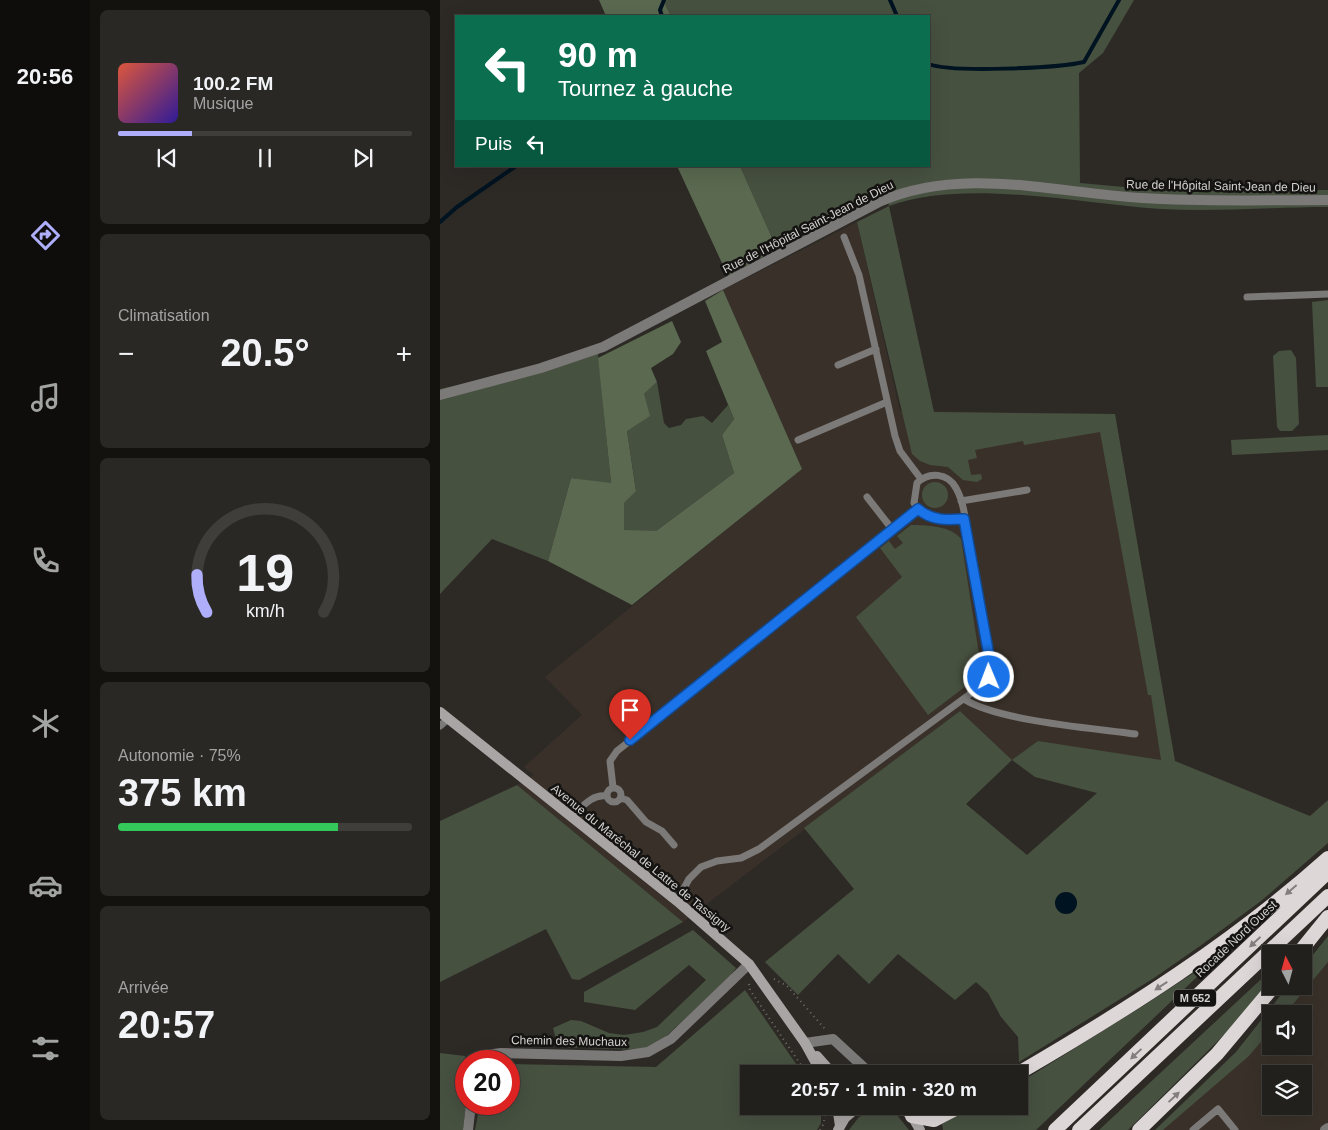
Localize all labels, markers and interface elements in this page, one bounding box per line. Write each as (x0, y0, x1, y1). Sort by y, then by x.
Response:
icon: left (475, 35, 540, 100)
text: 90 m (558, 35, 638, 74)
text: 20:56 (17, 64, 73, 89)
text: 100.2 FM (193, 73, 273, 94)
text: Tournez à gauche (558, 76, 733, 101)
text: Musique (193, 95, 253, 112)
icon: left (522, 130, 550, 158)
text: Puis (475, 133, 512, 154)
icon: previous (153, 144, 181, 172)
icon: pause (251, 144, 279, 172)
icon: next (349, 144, 377, 172)
street label: Rue de l'Hôpital Saint-Jean de Dieu (1126, 177, 1316, 195)
street label: Rue de l'Hôpital Saint-Jean de Dieu (720, 178, 896, 276)
icon: directions (28, 218, 63, 253)
text: Climatisation (118, 307, 210, 324)
text: 20.5° (220, 332, 310, 374)
text: − (118, 338, 134, 369)
text: + (396, 338, 412, 369)
icon: music (28, 380, 63, 415)
icon: phone (28, 543, 63, 578)
text: 19 (236, 544, 294, 602)
text: km/h (246, 601, 284, 621)
position arrow (962, 650, 1014, 702)
pin (609, 689, 651, 740)
icon: arrive (616, 696, 644, 724)
icon: climate (28, 706, 63, 741)
text: Autonomie · 75% (118, 747, 241, 764)
text: 375 km (118, 772, 247, 814)
street label: Avenue du Maréchal de Lattre de Tassigny (548, 781, 734, 935)
icon: car (28, 868, 63, 903)
one-way arrow (1286, 884, 1298, 896)
street label: Rocade Nord Ouest (1192, 897, 1280, 980)
one-way arrow (1249, 936, 1261, 948)
north arrow (1262, 945, 1312, 995)
map controls (1262, 945, 1312, 1115)
text: Arrivée (118, 979, 169, 996)
one-way arrow (1154, 981, 1167, 991)
road number: M 652 (1174, 990, 1216, 1006)
text: 20:57 (118, 1004, 215, 1046)
button: sound (1262, 1005, 1312, 1055)
icon: filters (28, 1031, 63, 1066)
street label: Chemin des Muchaux (511, 1033, 627, 1049)
one-way arrow (1131, 1048, 1143, 1060)
speed limit sign: 20 (455, 1050, 520, 1115)
button: layers (1262, 1065, 1312, 1115)
text: 20:57 · 1 min · 320 m (791, 1079, 977, 1100)
one-way arrow (1168, 1091, 1180, 1103)

